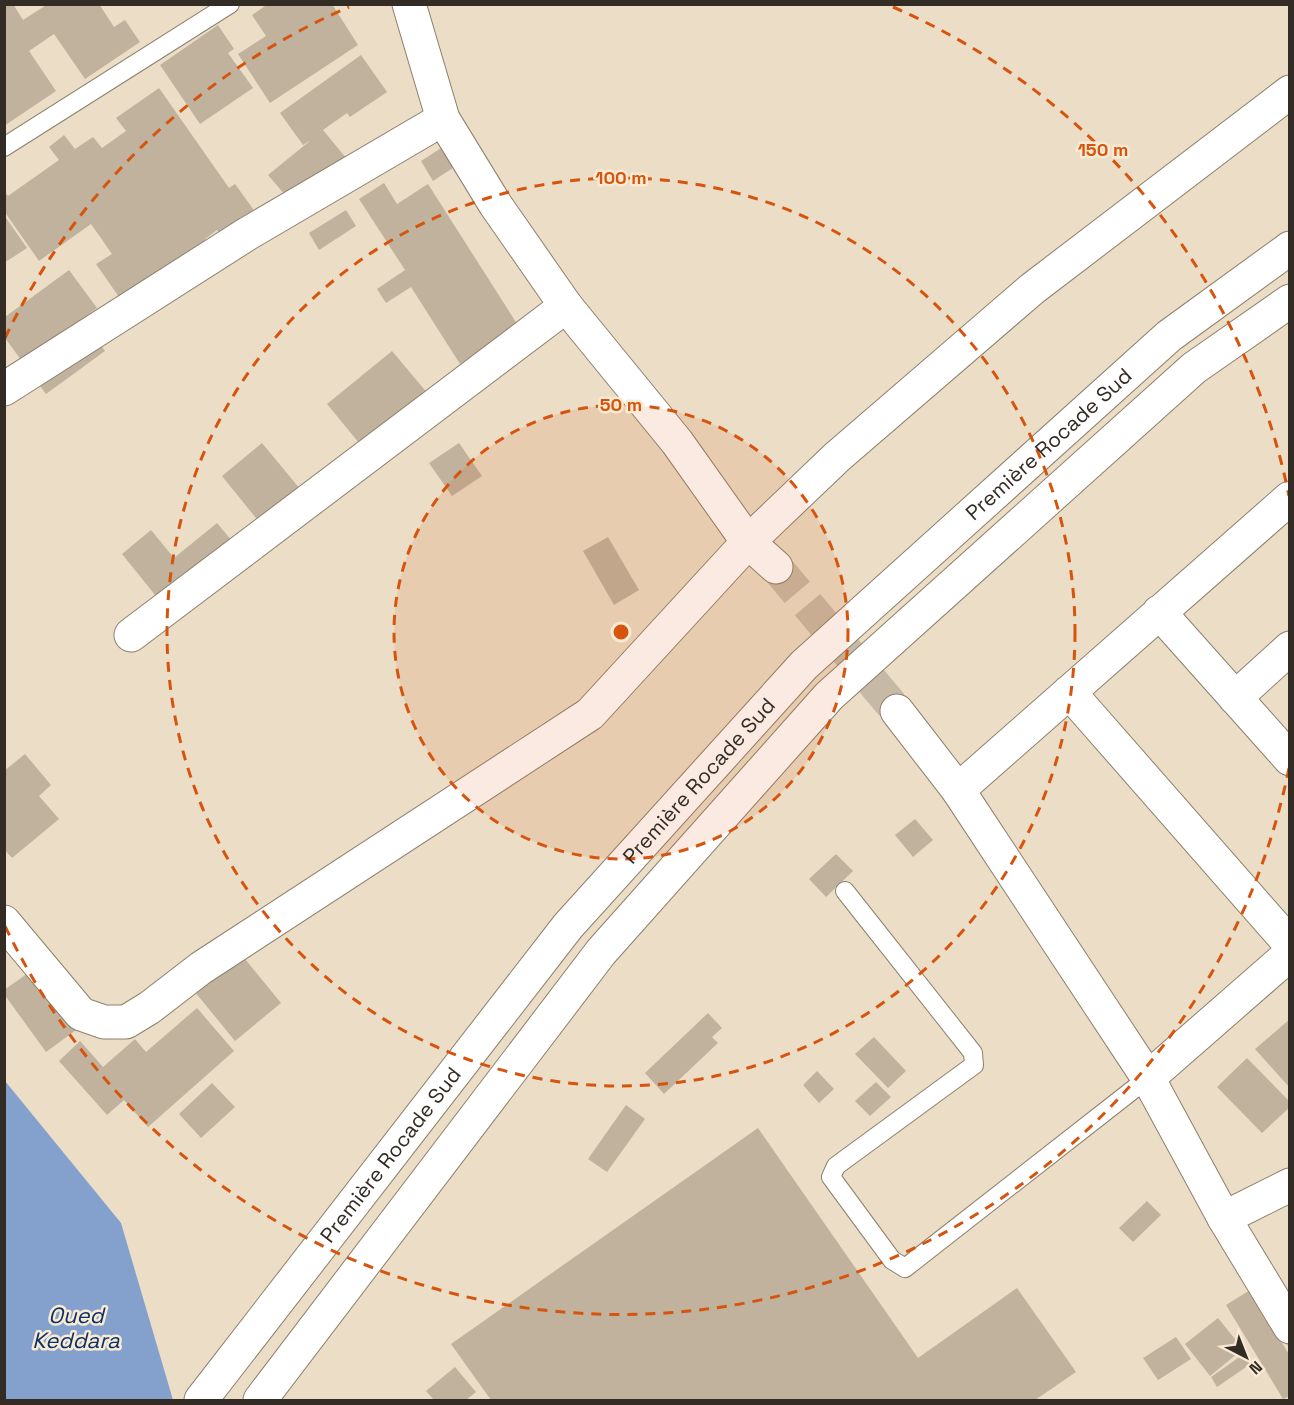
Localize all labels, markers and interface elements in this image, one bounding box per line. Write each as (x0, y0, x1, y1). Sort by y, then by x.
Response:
text: 150 m (1078, 138, 1128, 161)
text: 100 m (595, 166, 647, 189)
street label: Première Rocade Sud (960, 362, 1137, 526)
text: 50 m (600, 393, 642, 416)
centre of rings (611, 622, 631, 642)
street label: Première Rocade Sud (617, 692, 781, 869)
street label: Première Rocade Sud (314, 1061, 467, 1248)
water label: Oued Keddara (32, 1301, 120, 1354)
north arrow (1216, 1327, 1276, 1387)
text: N (1245, 1356, 1267, 1379)

